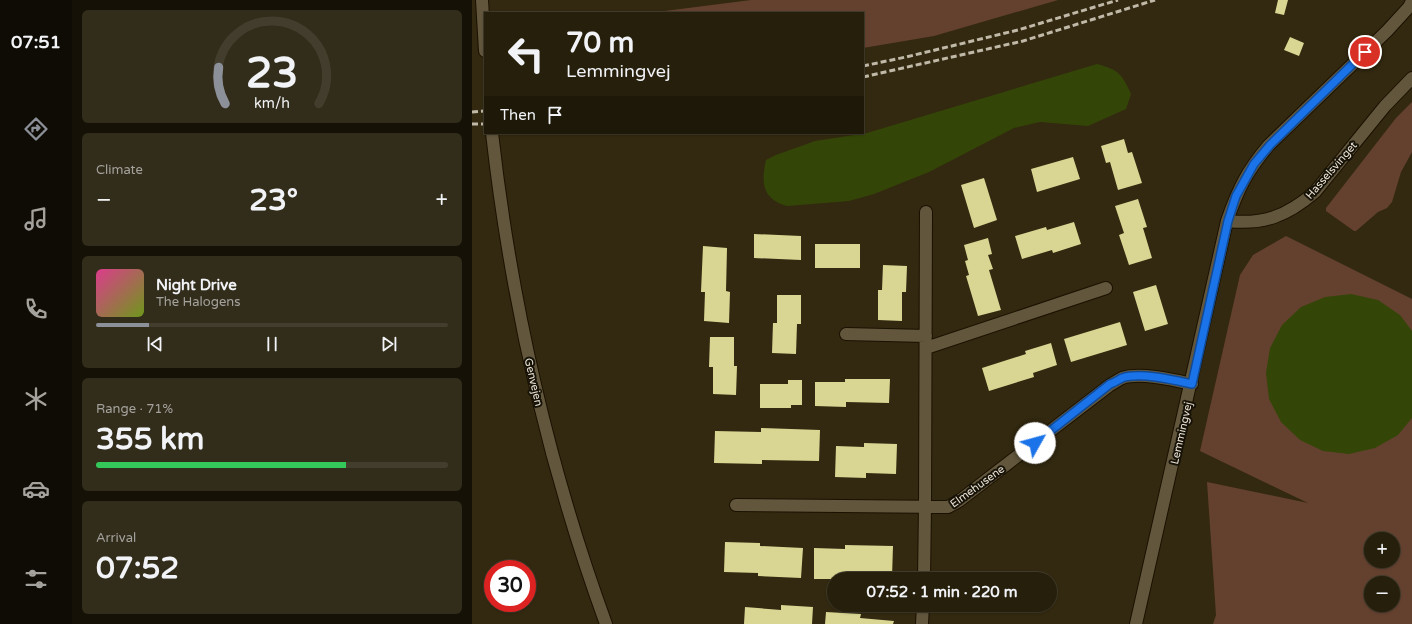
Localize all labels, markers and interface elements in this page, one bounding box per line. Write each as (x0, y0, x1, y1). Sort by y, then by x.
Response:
text: 70 m (566, 26, 634, 60)
icon: left (500, 28, 552, 80)
text: 07:51 (11, 31, 61, 53)
pin (1348, 35, 1382, 69)
icon: arrive (1354, 41, 1376, 63)
text: 23 (246, 49, 298, 99)
text: Lemmingvej (566, 60, 671, 82)
text: km/h (254, 95, 290, 112)
icon: arrive (544, 104, 566, 126)
text: Then (500, 106, 536, 124)
icon: directions (22, 115, 50, 143)
street label: Hasselsvinget (1303, 139, 1360, 202)
text: Climate (96, 162, 143, 178)
text: 23° (249, 182, 298, 219)
text: − (96, 187, 112, 213)
text: + (436, 187, 448, 213)
icon: music (22, 205, 50, 233)
text: Night Drive (156, 276, 237, 294)
text: The Halogens (156, 294, 240, 310)
icon: phone (22, 295, 50, 323)
icon: previous (144, 333, 166, 355)
icon: pause (261, 333, 283, 355)
icon: next (378, 333, 400, 355)
street label: Genvejen (522, 357, 545, 407)
icon: climate (22, 385, 50, 413)
street label: Lemmingvej (1168, 400, 1195, 466)
text: Range · 71% (96, 401, 173, 417)
text: 355 km (96, 421, 204, 458)
position arrow (1014, 422, 1056, 464)
street label: Elmehusene (948, 462, 1007, 510)
icon: car (22, 475, 50, 503)
text: Arrival (96, 530, 136, 546)
map controls (1364, 532, 1400, 612)
button: + (1364, 532, 1400, 568)
text: 07:52 (96, 550, 179, 587)
speed limit sign: 30 (484, 560, 536, 612)
icon: filters (22, 565, 50, 593)
button: − (1364, 576, 1400, 612)
text: 07:52 · 1 min · 220 m (867, 583, 1017, 601)

